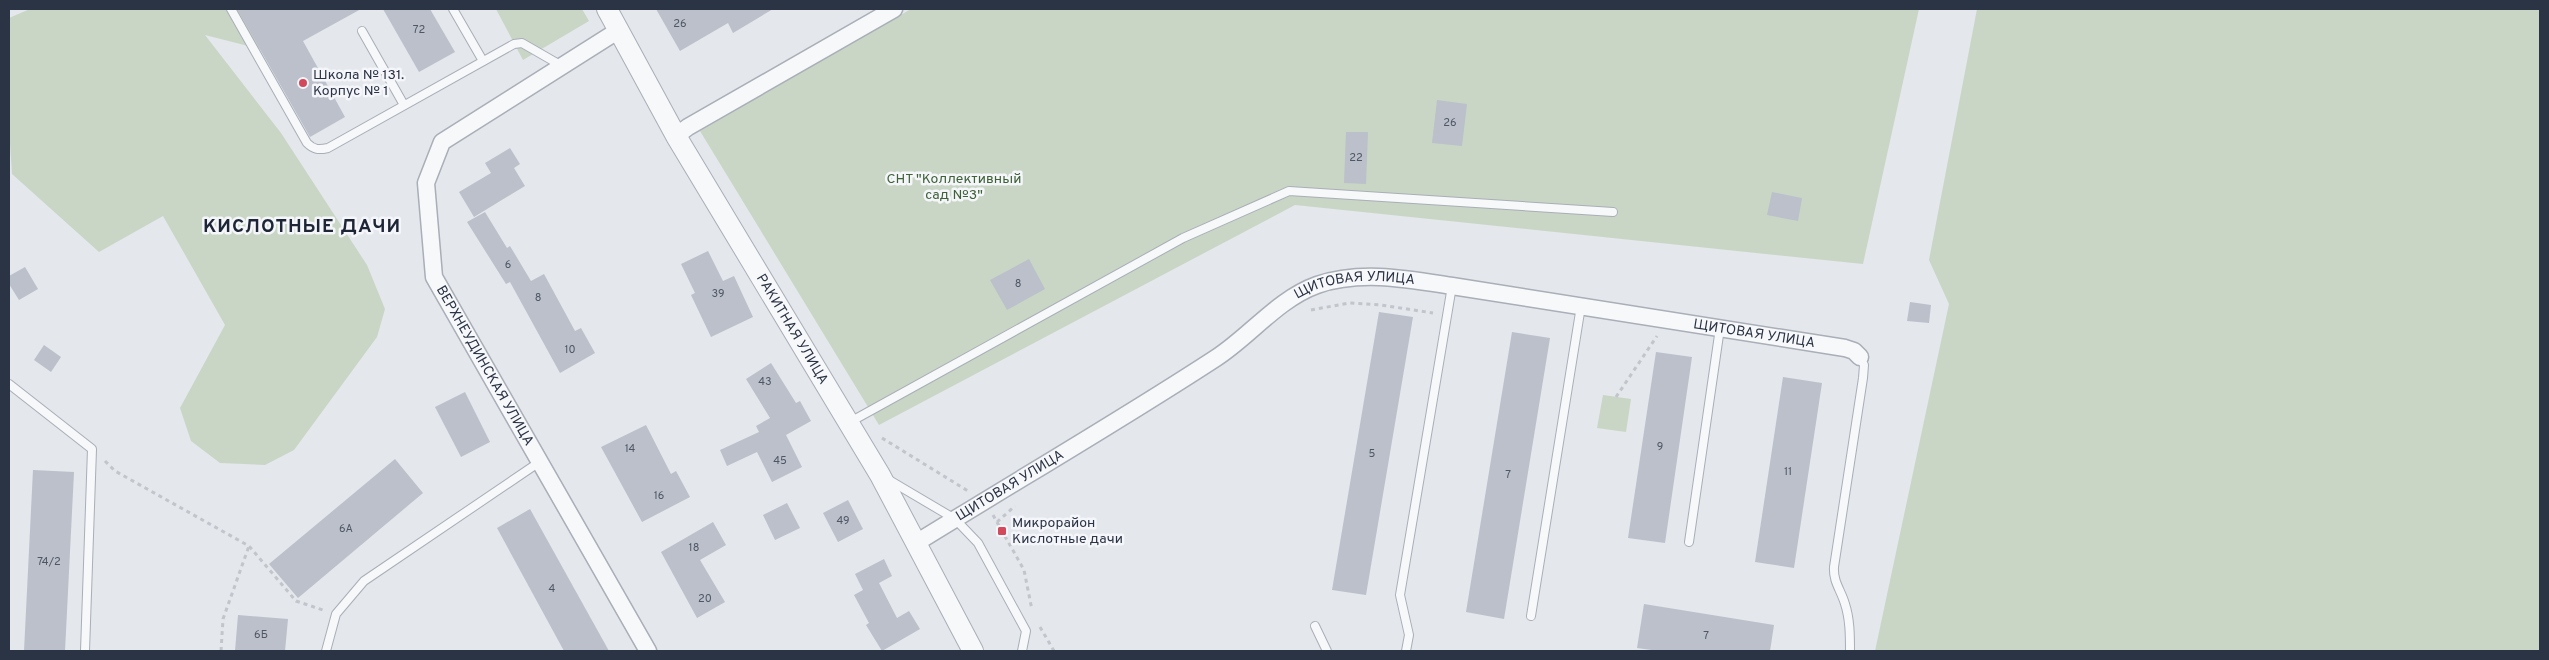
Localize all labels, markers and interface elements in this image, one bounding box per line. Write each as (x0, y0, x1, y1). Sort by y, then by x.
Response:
house number: 26 (673, 17, 687, 31)
house number: 72 (413, 23, 425, 37)
place label: Школа № 131. Корпус № 1 (313, 67, 404, 100)
marker: Школа № 131. Корпус № 1 (297, 77, 309, 89)
house number: 26 (1443, 116, 1457, 130)
house number: 22 (1349, 151, 1363, 165)
park label: СНТ "Коллективный сад №3" (887, 171, 1021, 204)
district label: КИСЛОТНЫЕ ДАЧИ (203, 215, 401, 239)
house number: 6 (505, 258, 511, 272)
street label: ЩИТОВАЯ УЛИЦА (1291, 268, 1416, 303)
street label: РАКИТНАЯ УЛИЦА (753, 271, 832, 388)
house number: 8 (1015, 277, 1021, 291)
street label: ВЕРХНЕУДИНСКАЯ УЛИЦА (432, 283, 537, 449)
house number: 39 (712, 287, 724, 301)
house number: 8 (535, 291, 541, 305)
street label: ЩИТОВАЯ УЛИЦА (1692, 316, 1816, 352)
house number: 10 (564, 343, 576, 357)
house number: 43 (758, 375, 772, 389)
house number: 9 (1657, 440, 1663, 454)
house number: 14 (625, 442, 636, 456)
street label: ЩИТОВАЯ УЛИЦА (953, 446, 1067, 525)
house number: 5 (1369, 447, 1376, 461)
house number: 45 (773, 454, 787, 468)
house number: 11 (1784, 465, 1792, 479)
house number: 7 (1505, 468, 1511, 482)
house number: 16 (654, 489, 664, 503)
house number: 49 (836, 514, 850, 528)
place label: Микрорайон Кислотные дачи (1012, 515, 1123, 548)
house number: 6А (339, 522, 353, 536)
marker: Микрорайон Кислотные дачи (996, 525, 1008, 537)
house number: 18 (689, 541, 699, 555)
house number: 74/2 (37, 555, 61, 569)
house number: 4 (549, 582, 556, 596)
house number: 20 (698, 592, 712, 606)
house number: 6Б (254, 628, 268, 642)
house number: 7 (1703, 629, 1709, 643)

